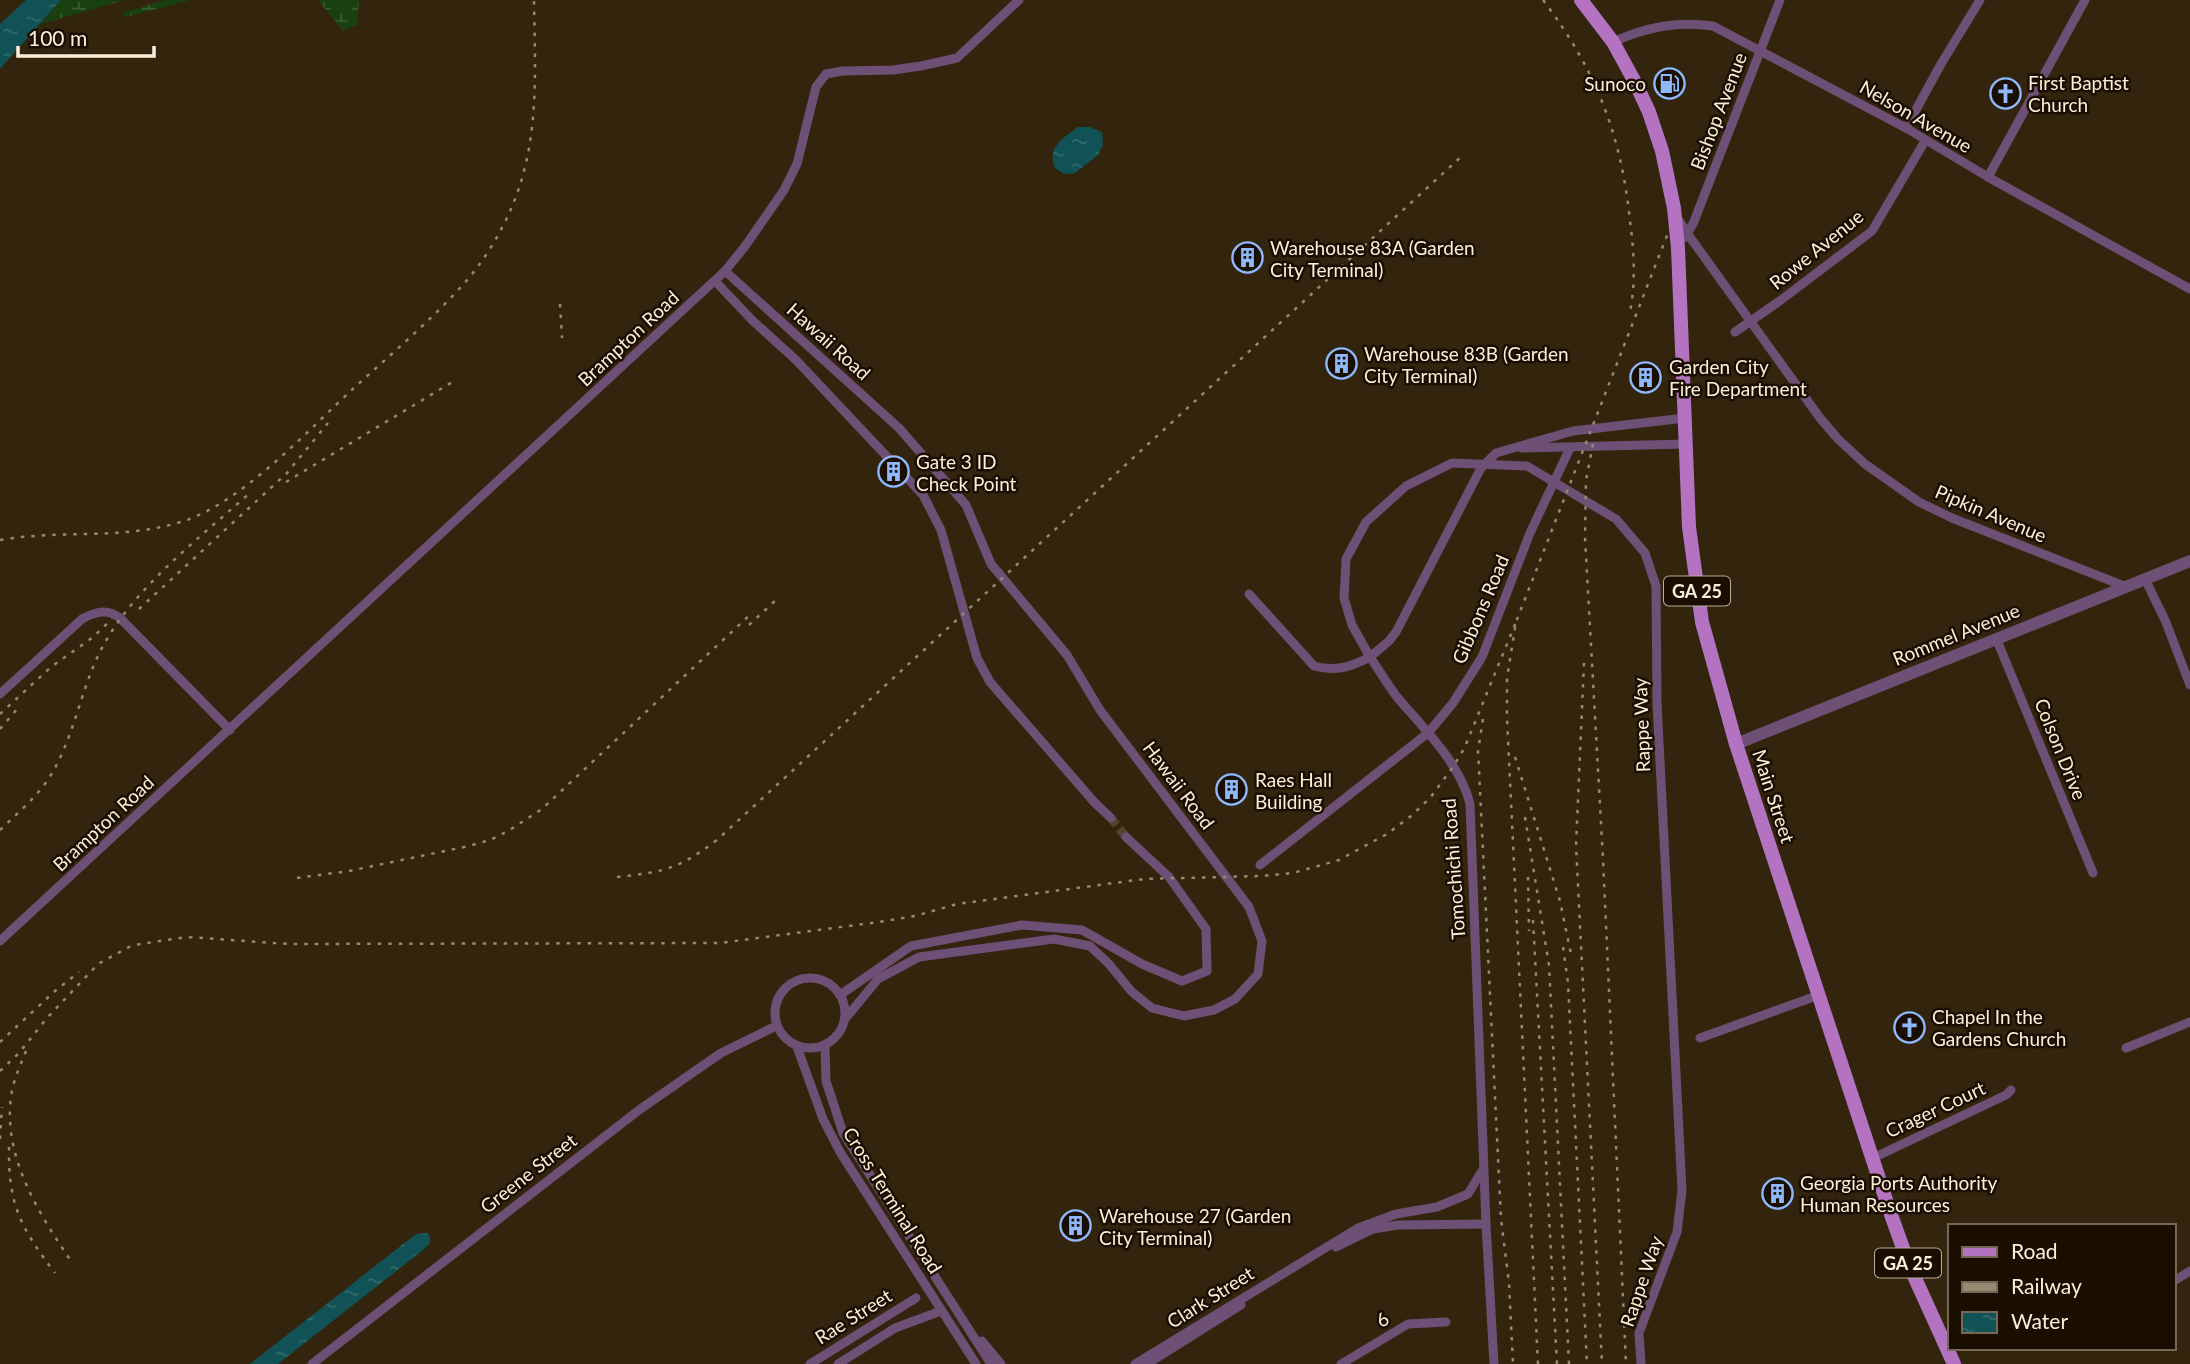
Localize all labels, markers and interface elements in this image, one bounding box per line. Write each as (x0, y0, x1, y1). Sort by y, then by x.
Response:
scale bar (18, 14, 154, 58)
text: 100 m (28, 25, 87, 50)
street label: Bishop Avenue (1685, 49, 1751, 173)
fuel station icon: Sunoco (1652, 66, 1686, 100)
place label: First Baptist Church (2028, 71, 2129, 116)
place label: Sunoco (1584, 72, 1646, 95)
street label: Nelson Avenue (1856, 75, 1976, 157)
church icon: First Baptist Church (1988, 76, 2022, 110)
street label: Rowe Avenue (1765, 204, 1867, 294)
place label: Warehouse 83A (Garden City Terminal) (1270, 236, 1475, 281)
building icon: Warehouse 83A (Garden City Terminal) (1230, 241, 1264, 275)
street label: Brampton Road (573, 285, 683, 391)
street label: Hawaii Road (783, 298, 875, 384)
place label: Warehouse 83B (Garden City Terminal) (1364, 342, 1569, 387)
building icon: Warehouse 83B (Garden City Terminal) (1324, 347, 1358, 381)
place label: Garden City Fire Department (1669, 355, 1807, 400)
building icon: Garden City Fire Department (1629, 360, 1663, 394)
place label: Gate 3 ID Check Point (916, 450, 1017, 495)
building icon: Gate 3 ID Check Point (876, 455, 910, 489)
street label: Pipkin Avenue (1932, 479, 2050, 547)
street label: Gibbons Road (1447, 551, 1513, 667)
road number: GA 25 (1664, 576, 1730, 606)
street label: Rommel Avenue (1889, 598, 2023, 670)
street label: Rappe Way (1628, 677, 1654, 773)
street label: Colson Drive (2030, 695, 2092, 803)
street label: Hawaii Road (1139, 737, 1219, 833)
street label: Main Street (1748, 746, 1800, 846)
place label: Raes Hall Building (1255, 768, 1332, 813)
street label: Brampton Road (48, 770, 158, 876)
building icon: Raes Hall Building (1215, 773, 1249, 807)
street label: Tomochichi Road (1437, 798, 1469, 940)
place label: Chapel In the Gardens Church (1932, 1005, 2066, 1050)
church icon: Chapel In the Gardens Church (1892, 1010, 1926, 1044)
street label: Crager Court (1881, 1076, 1989, 1142)
street label: Cross Terminal Road (839, 1123, 947, 1277)
street label: Greene Street (475, 1128, 581, 1218)
place label: Georgia Ports Authority Human Resources (1800, 1171, 1998, 1216)
building icon: Georgia Ports Authority Human Resources (1760, 1176, 1794, 1210)
place label: Warehouse 27 (Garden City Terminal) (1099, 1204, 1291, 1249)
building icon: Warehouse 27 (Garden City Terminal) (1059, 1209, 1093, 1243)
legend (1948, 1224, 2176, 1350)
street label: Rappe Way (1615, 1232, 1667, 1330)
text: Road (2011, 1238, 2058, 1263)
road number: GA 25 (1875, 1248, 1941, 1278)
street label: Clark Street (1162, 1261, 1258, 1333)
text: Railway (2011, 1273, 2082, 1298)
street label: Rae Street (810, 1283, 896, 1349)
street label: 6 (1371, 1306, 1393, 1332)
text: Water (2011, 1308, 2068, 1333)

